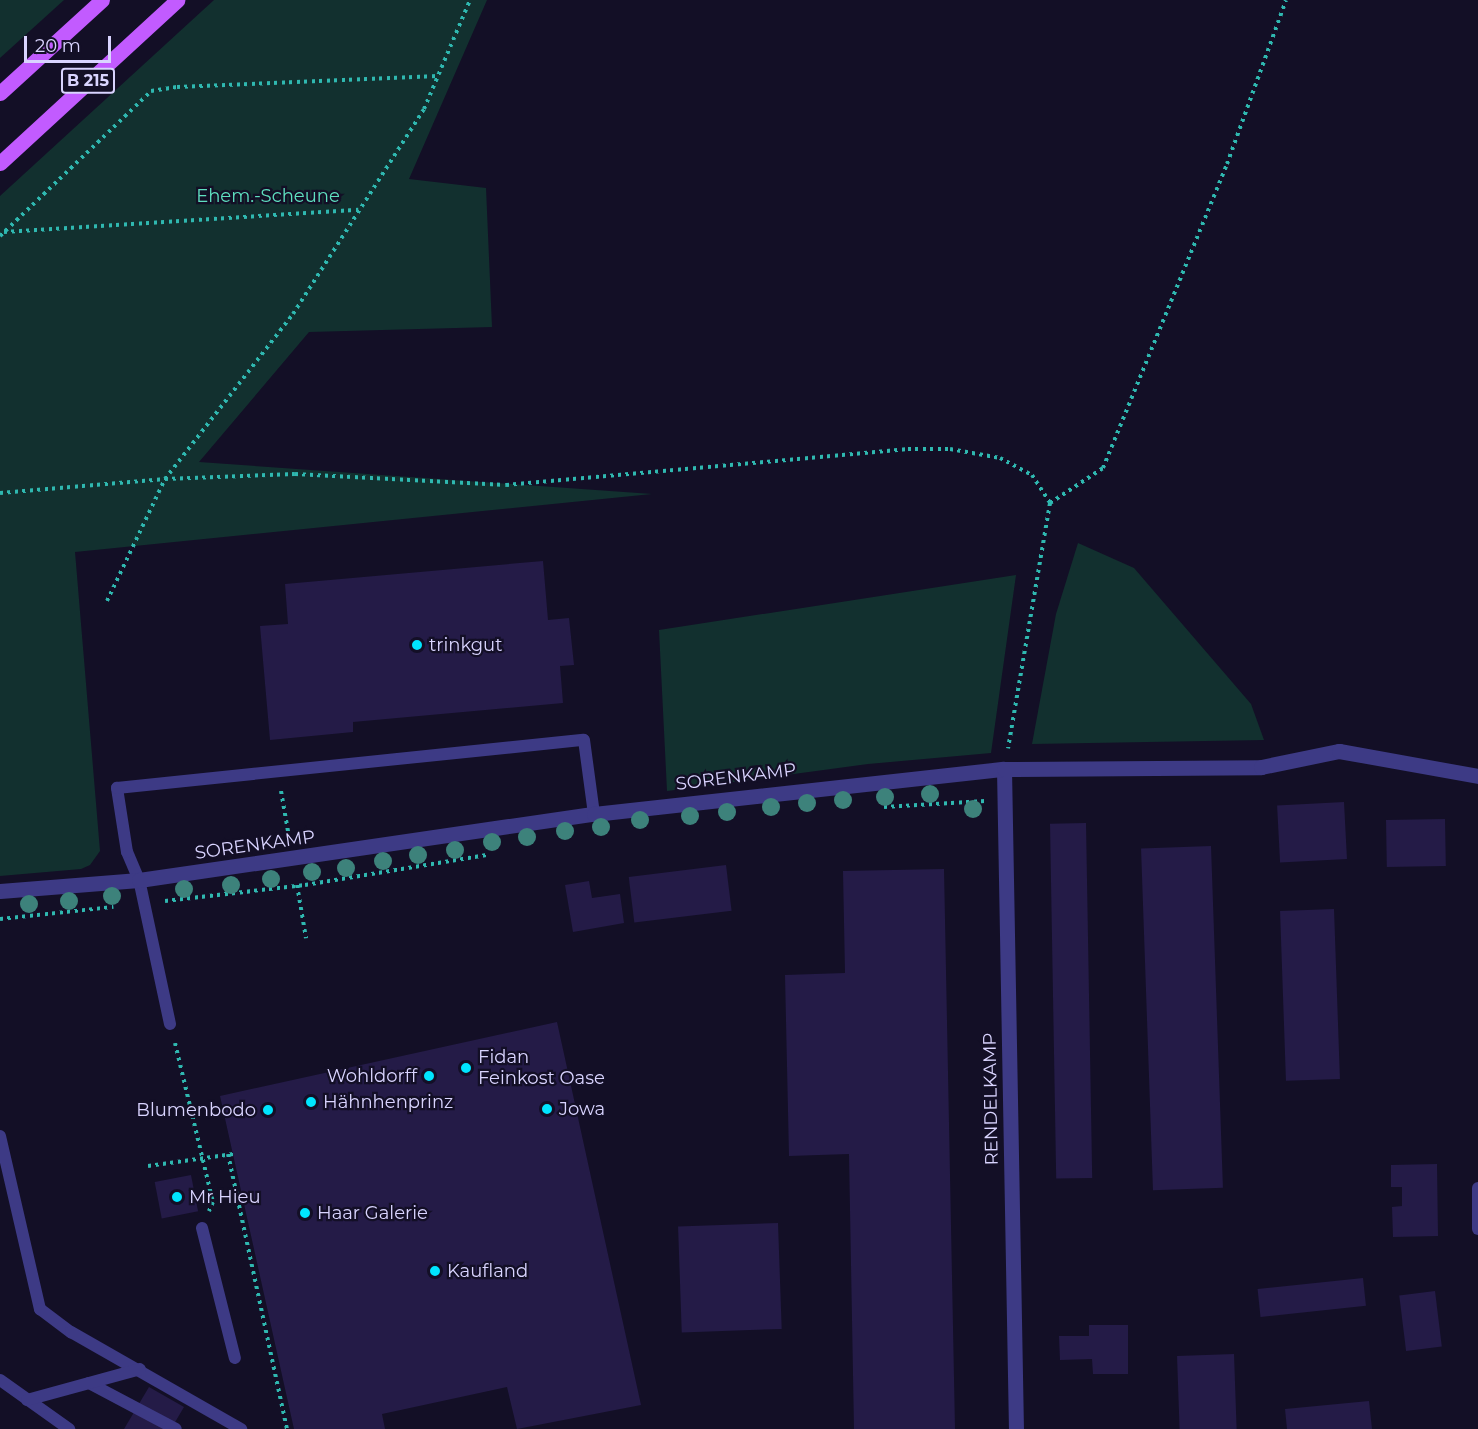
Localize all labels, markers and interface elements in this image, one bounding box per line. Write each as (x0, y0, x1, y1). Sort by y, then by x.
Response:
scale bar (27, 24, 114, 62)
text: 20 m (35, 35, 81, 57)
road number: B 215 (61, 68, 115, 94)
park label: Ehem.-Scheune (196, 185, 340, 207)
place label: trinkgut (429, 634, 503, 656)
marker: trinkgut (410, 638, 424, 652)
street label: SORENKAMP (675, 759, 797, 795)
street label: SORENKAMP (193, 826, 317, 864)
street label: RENDELKAMP (979, 1033, 1003, 1165)
place label: Fidan Feinkost Oase (478, 1047, 605, 1090)
marker: Fidan Feinkost Oase (459, 1061, 473, 1075)
place label: Wohldorff (327, 1065, 417, 1087)
marker: Wohldorff (422, 1069, 436, 1083)
place label: Hähnhenprinz (323, 1091, 453, 1113)
marker: Hähnhenprinz (304, 1095, 318, 1109)
place label: Jowa (559, 1098, 605, 1120)
place label: Blumenbodo (136, 1099, 256, 1121)
marker: Jowa (540, 1102, 554, 1116)
marker: Blumenbodo (261, 1103, 275, 1117)
place label: Mr Hieu (189, 1186, 261, 1208)
marker: Mr Hieu (170, 1190, 184, 1204)
place label: Haar Galerie (317, 1202, 428, 1224)
marker: Haar Galerie (298, 1206, 312, 1220)
place label: Kaufland (447, 1260, 528, 1282)
marker: Kaufland (428, 1264, 442, 1278)

